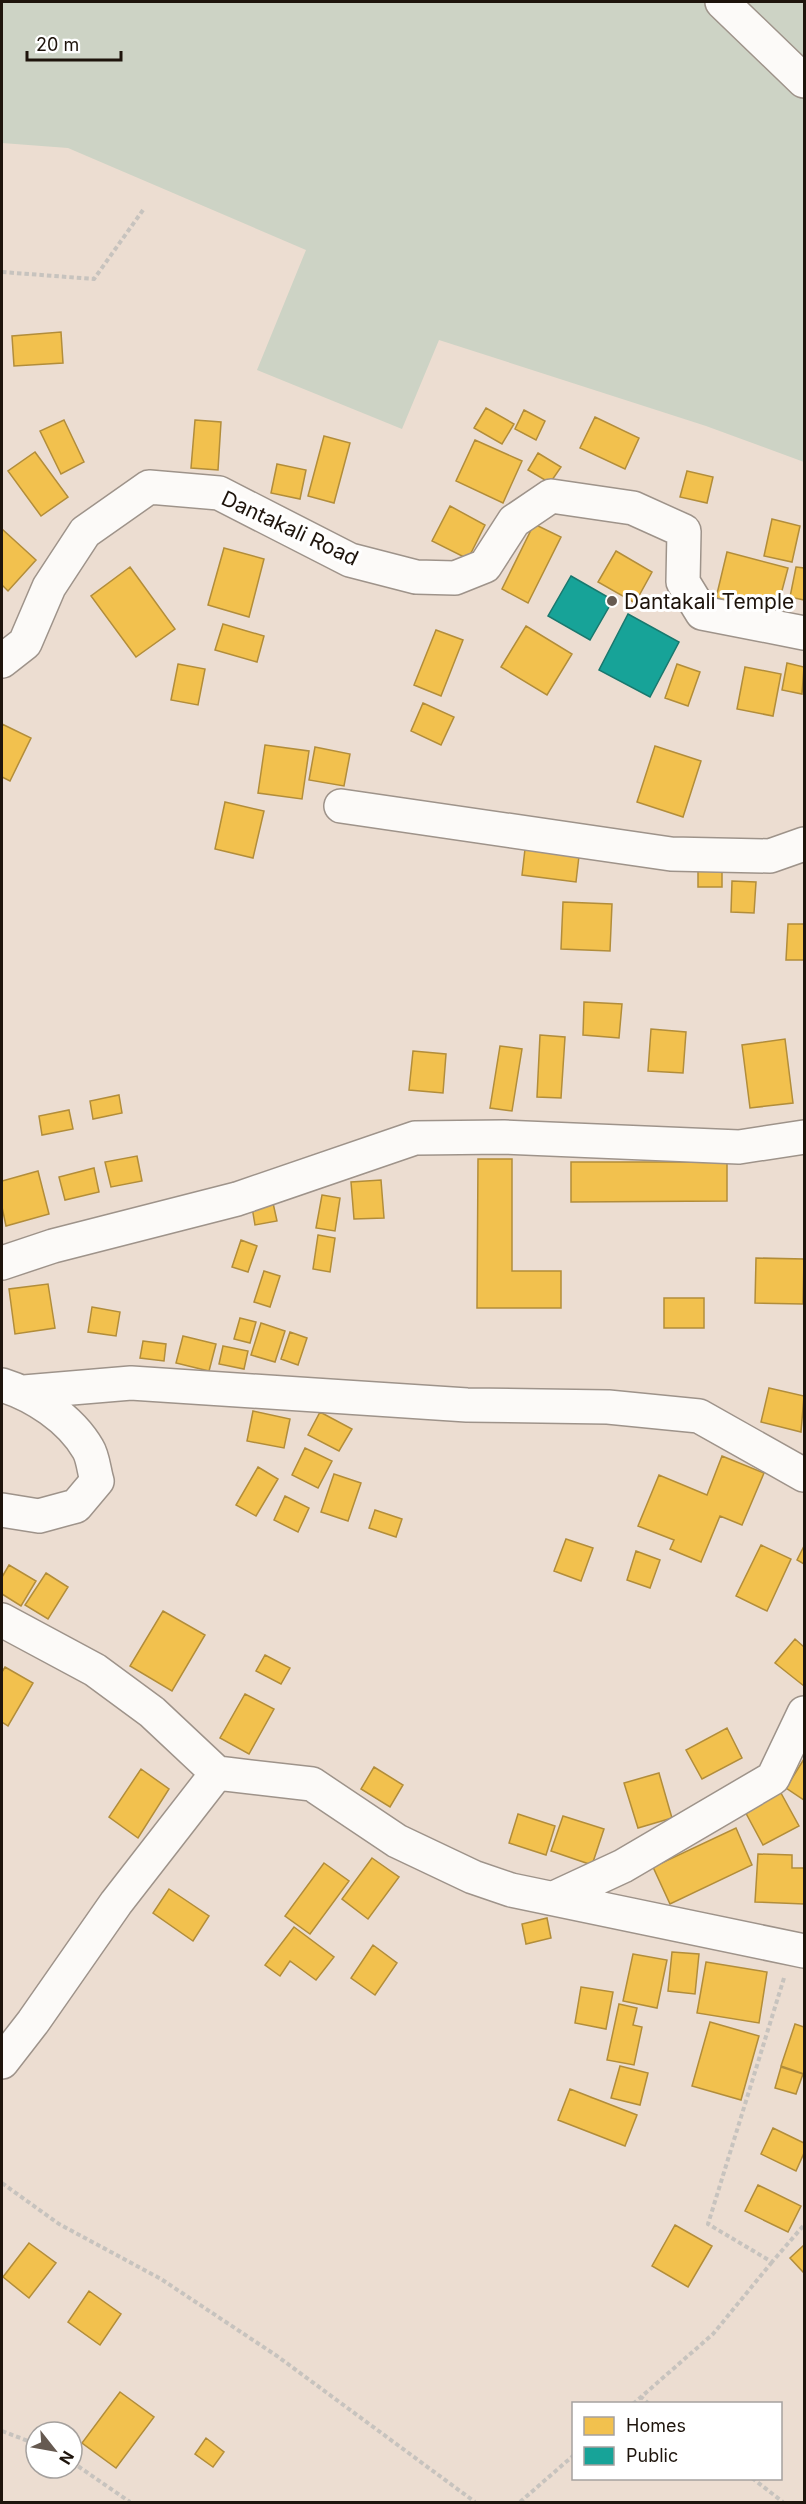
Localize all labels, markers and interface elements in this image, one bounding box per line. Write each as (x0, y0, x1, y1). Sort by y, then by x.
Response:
scale bar (27, 24, 122, 62)
text: 20 m (36, 34, 79, 55)
street label: Dantakali Road (218, 485, 362, 571)
place label: Dantakali Temple (624, 589, 794, 614)
marker: Dantakali Temple (605, 594, 619, 608)
legend (572, 2402, 782, 2480)
text: Homes (626, 2415, 686, 2436)
north arrow (24, 2420, 84, 2480)
text: Public (626, 2445, 678, 2466)
text: N (55, 2447, 79, 2468)

